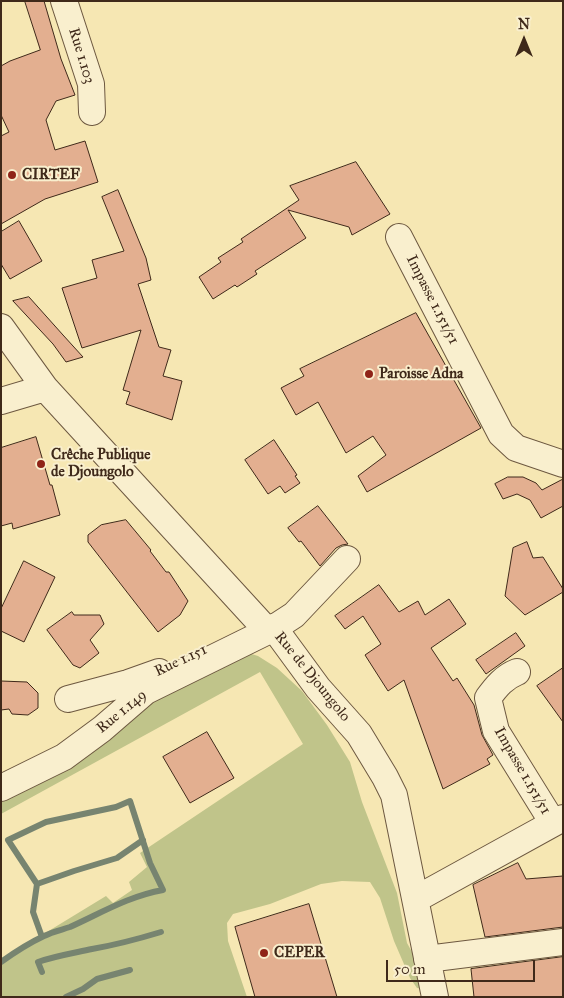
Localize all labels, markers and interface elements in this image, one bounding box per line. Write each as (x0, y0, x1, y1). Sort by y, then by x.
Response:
north arrow (499, 15, 549, 65)
text: N (518, 16, 530, 33)
street label: Rue 1.103 (64, 26, 98, 86)
place label: CIRTEF (22, 166, 80, 184)
marker: CIRTEF (6, 169, 18, 181)
street label: Impasse 1.151/51 (402, 252, 462, 348)
place label: Paroisse Adna (379, 365, 463, 383)
marker: Paroisse Adna (363, 368, 375, 380)
place label: Crêche Publique de Djoungolo (51, 446, 150, 481)
marker: Crêche Publique de Djoungolo (35, 458, 47, 470)
street label: Rue de Djoungolo (270, 628, 354, 726)
street label: Rue 1.151 (152, 641, 210, 681)
street label: Rue 1.149 (93, 686, 151, 738)
street label: Impasse 1.151/51 (490, 724, 554, 818)
place label: CEPER (274, 944, 325, 962)
marker: CEPER (258, 947, 270, 959)
scale bar (389, 950, 538, 982)
text: 50 m (394, 960, 426, 978)

